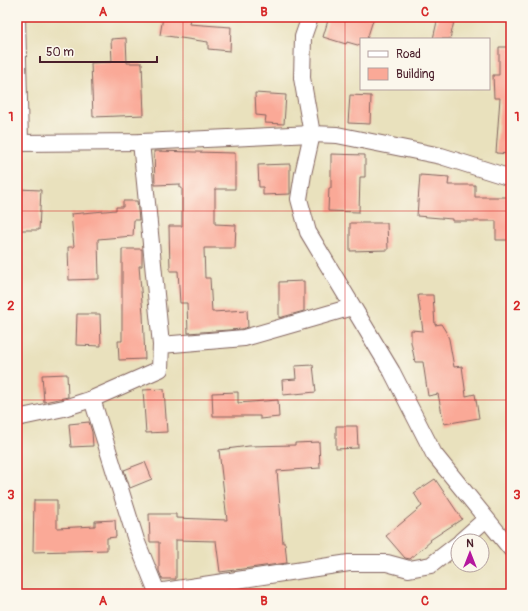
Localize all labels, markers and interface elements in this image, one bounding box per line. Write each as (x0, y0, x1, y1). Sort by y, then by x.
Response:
text: A (99, 4, 108, 20)
text: B (260, 4, 268, 20)
text: C (421, 4, 429, 20)
scale bar (40, 38, 157, 64)
legend (360, 38, 490, 90)
text: 50 m (46, 45, 74, 60)
text: Road (396, 47, 421, 62)
text: Building (396, 67, 435, 82)
text: 1 (8, 109, 14, 125)
text: 1 (514, 109, 520, 125)
text: 2 (7, 298, 15, 314)
text: 2 (513, 298, 521, 314)
text: 3 (7, 487, 15, 503)
text: 3 (513, 487, 521, 503)
north arrow (450, 533, 490, 573)
text: N (466, 537, 474, 550)
text: A (99, 593, 108, 609)
text: B (260, 593, 268, 609)
text: C (421, 593, 429, 609)

